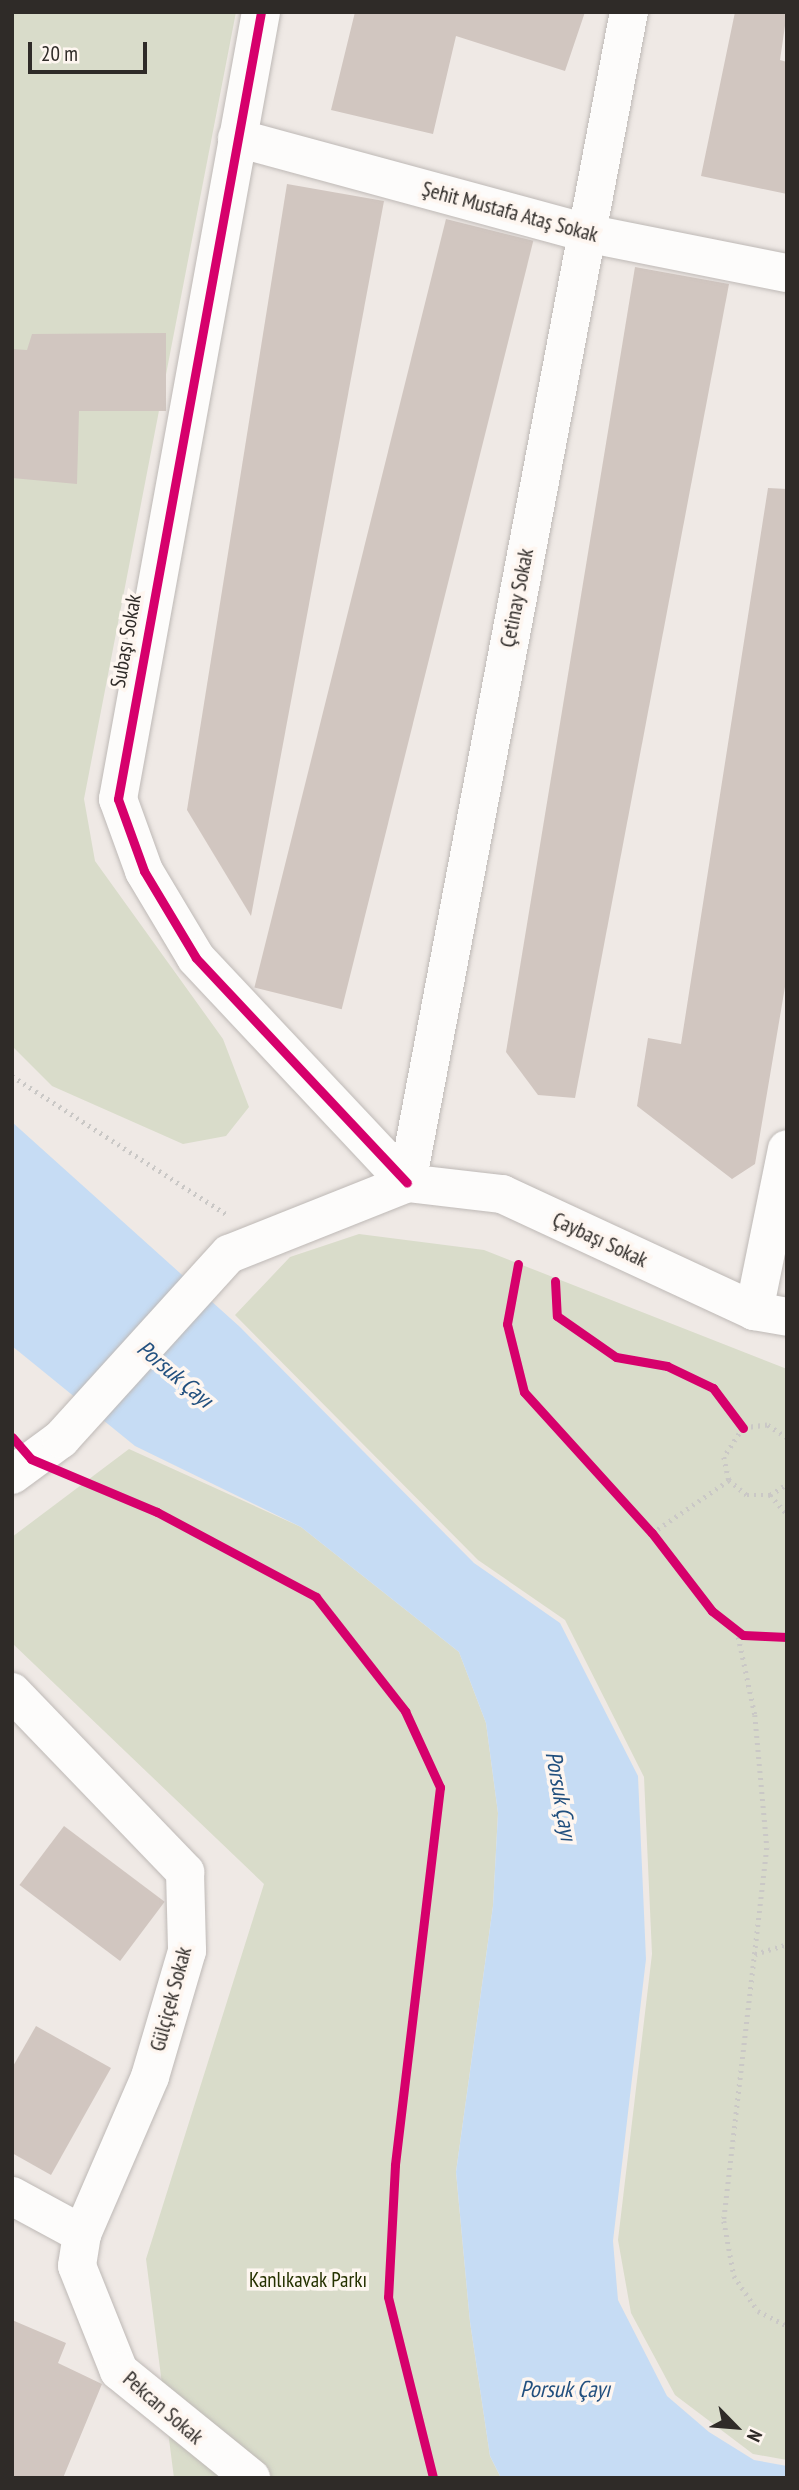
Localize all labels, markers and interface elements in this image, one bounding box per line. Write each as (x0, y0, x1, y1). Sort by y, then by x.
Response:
scale bar (32, 28, 150, 72)
text: 20 m (41, 40, 78, 67)
street label: Şehit Mustafa Ataş Sokak (419, 176, 601, 248)
street label: Çetinay Sokak (495, 546, 539, 650)
street label: Subaşı Sokak (105, 592, 147, 690)
street label: Çaybaşı Sokak (548, 1207, 652, 1273)
water label: Porsuk Çayı (131, 1334, 219, 1414)
water label: Porsuk Çayı (540, 1749, 582, 1843)
street label: Gülçiçek Sokak (145, 1944, 197, 2054)
park label: Kanlıkavak Parkı (249, 2267, 367, 2293)
street label: Pekcan Sokak (118, 2366, 208, 2450)
water label: Porsuk Çayı (520, 2375, 610, 2403)
north arrow (701, 2392, 771, 2462)
text: N (742, 2426, 768, 2446)

